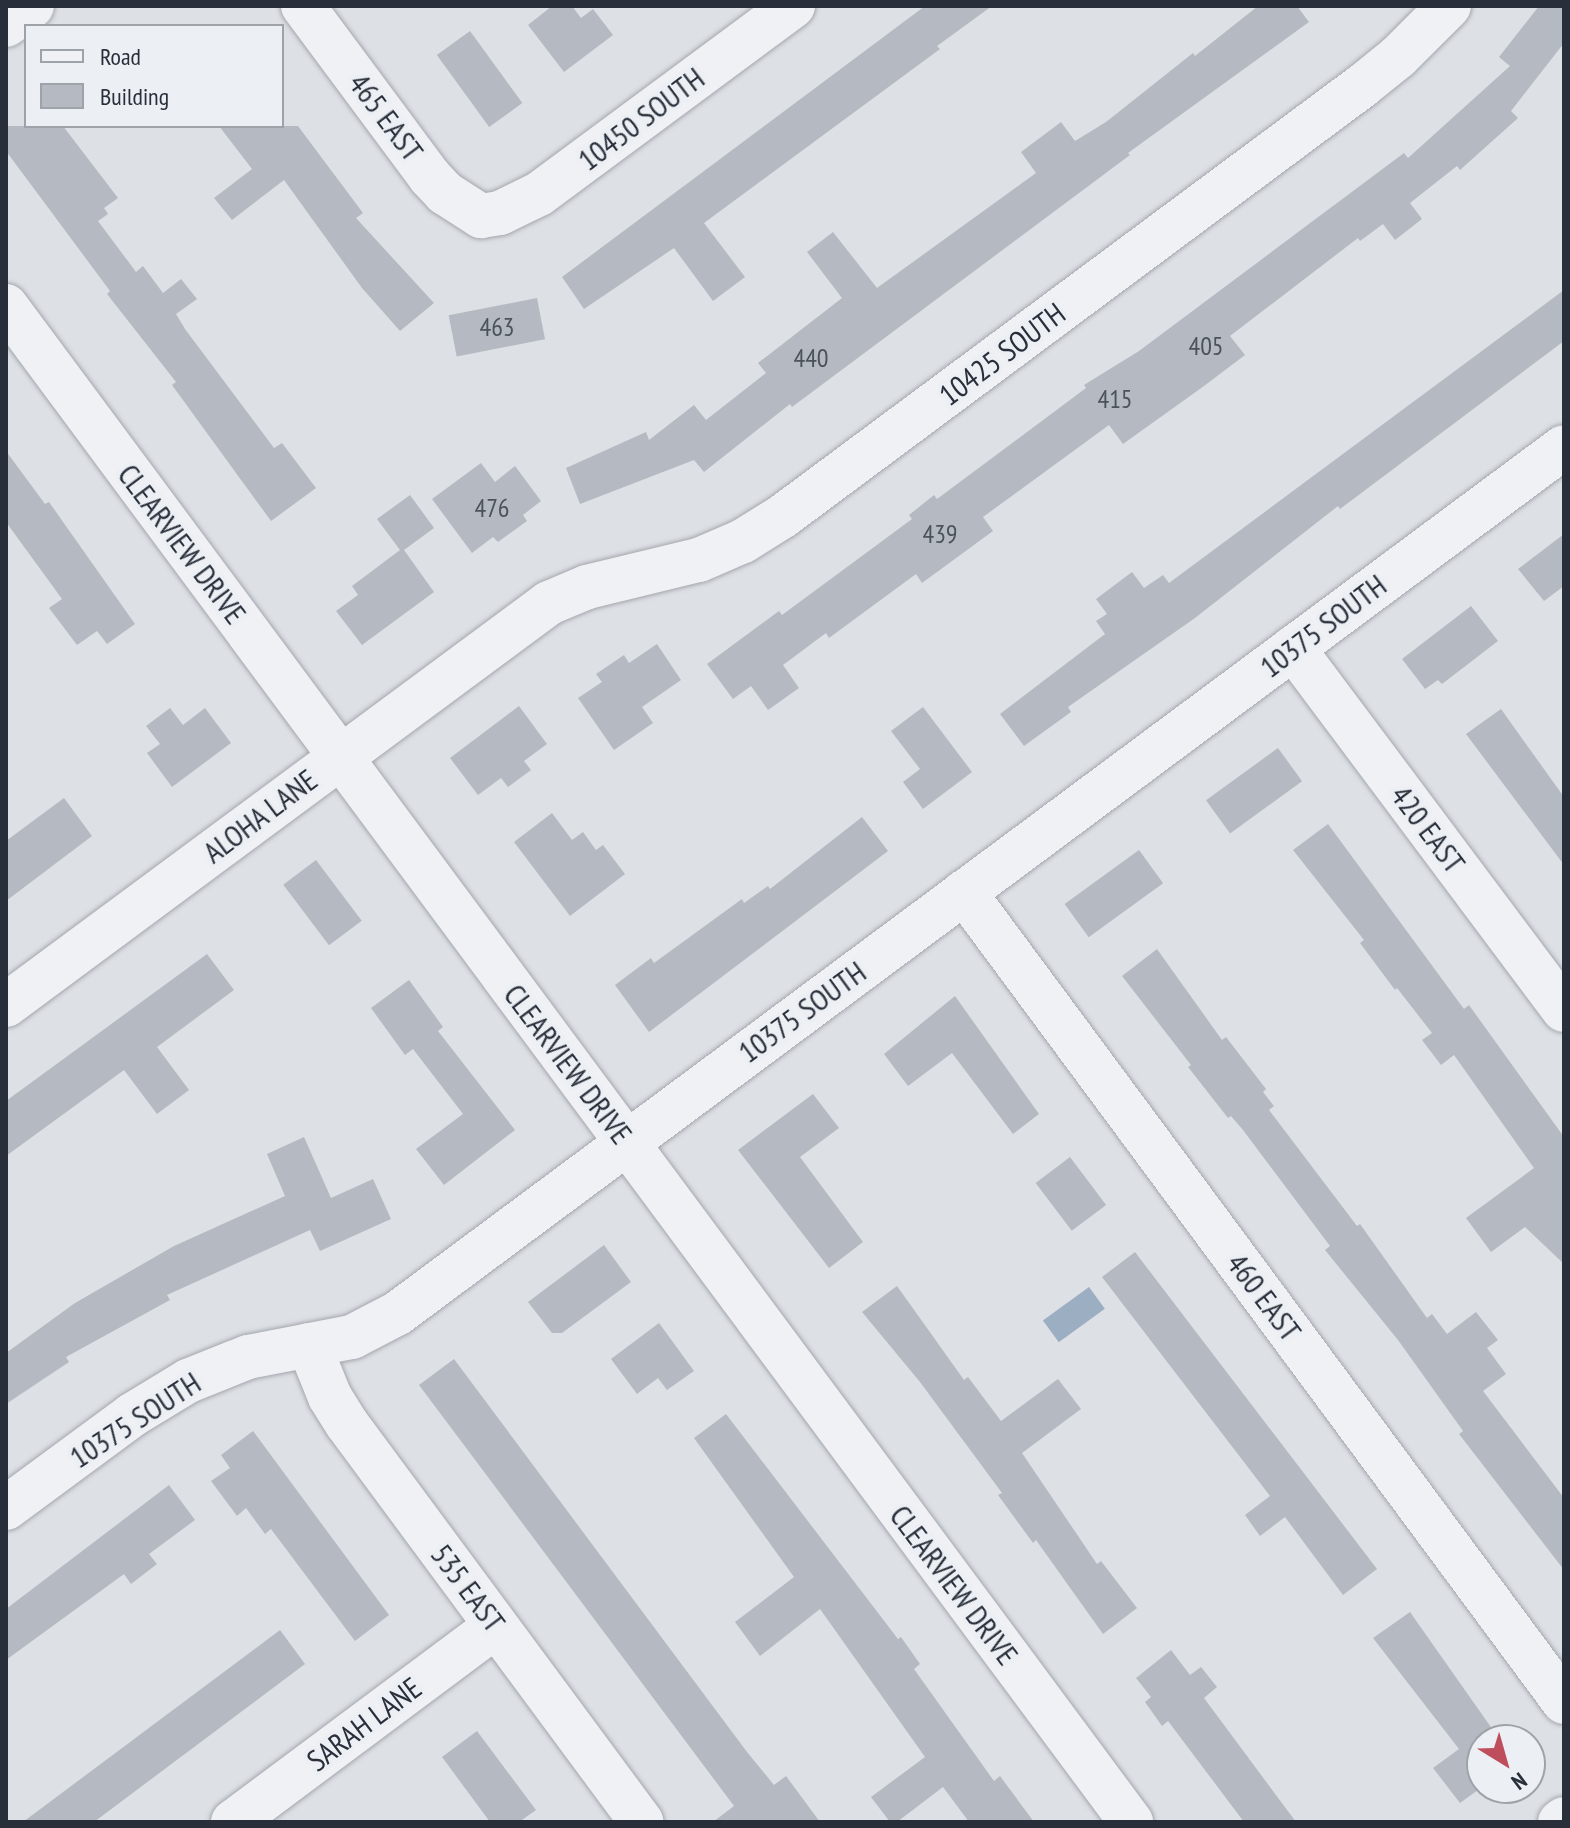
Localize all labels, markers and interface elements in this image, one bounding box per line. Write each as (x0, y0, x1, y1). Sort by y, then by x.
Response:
legend (24, 24, 284, 128)
text: Road (100, 41, 141, 72)
street label: 10450 SOUTH (571, 60, 711, 178)
street label: 465 EAST (341, 66, 431, 168)
text: Building (100, 81, 169, 112)
street label: 10425 SOUTH (932, 295, 1072, 413)
house number: 463 (479, 311, 515, 343)
house number: 405 (1188, 330, 1224, 362)
house number: 440 (793, 342, 829, 374)
house number: 415 (1097, 383, 1133, 415)
street label: CLEARVIEW DRIVE (110, 457, 254, 631)
house number: 476 (474, 492, 510, 524)
house number: 439 (922, 518, 958, 550)
street label: 10375 SOUTH (1253, 567, 1393, 685)
street label: ALOHA LANE (196, 761, 324, 871)
street label: 420 EAST (1383, 778, 1473, 880)
street label: 10375 SOUTH (731, 954, 873, 1070)
street label: CLEARVIEW DRIVE (496, 977, 640, 1151)
street label: 460 EAST (1219, 1246, 1309, 1348)
street label: 10375 SOUTH (63, 1365, 207, 1475)
street label: CLEARVIEW DRIVE (882, 1498, 1026, 1672)
street label: 535 EAST (423, 1537, 513, 1639)
street label: SARAH LANE (300, 1670, 428, 1778)
north arrow (1466, 1724, 1546, 1804)
text: N (1506, 1767, 1532, 1796)

